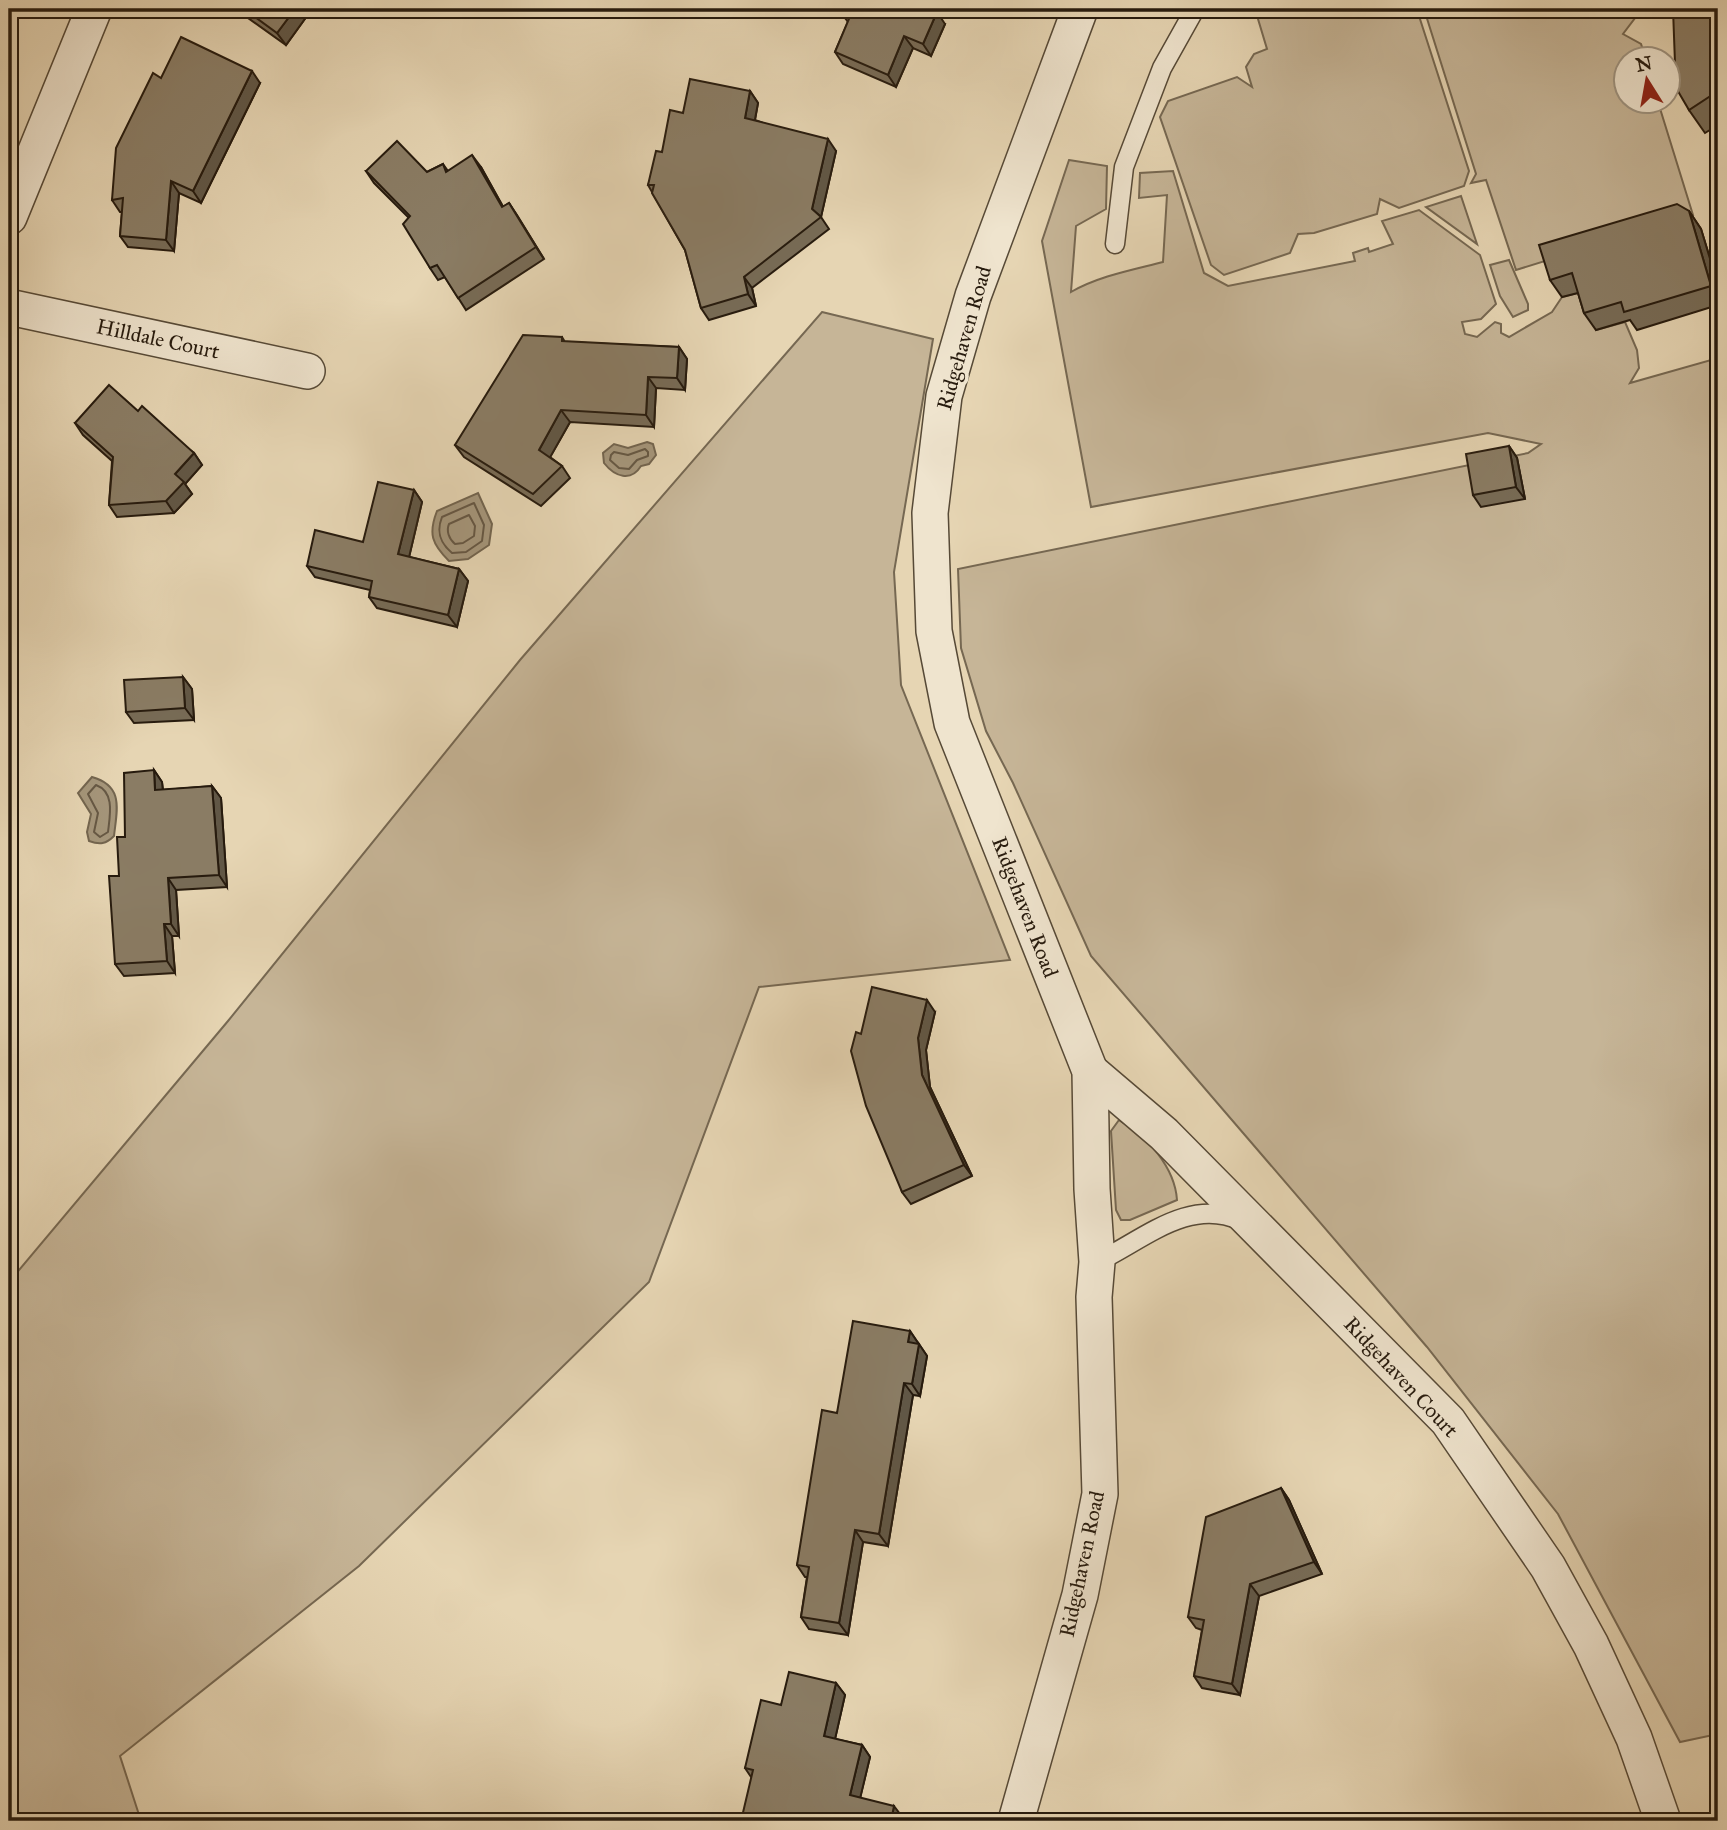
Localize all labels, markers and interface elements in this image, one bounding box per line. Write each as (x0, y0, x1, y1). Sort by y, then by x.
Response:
north arrow (1612, 46, 1682, 116)
text: N (1634, 51, 1654, 77)
street label: Ridgehaven Road (931, 262, 997, 413)
street label: Hilldale Court (94, 313, 222, 365)
street label: Ridgehaven Road (986, 833, 1064, 982)
street label: Ridgehaven Court (1338, 1311, 1464, 1443)
street label: Ridgehaven Road (1054, 1488, 1110, 1640)

